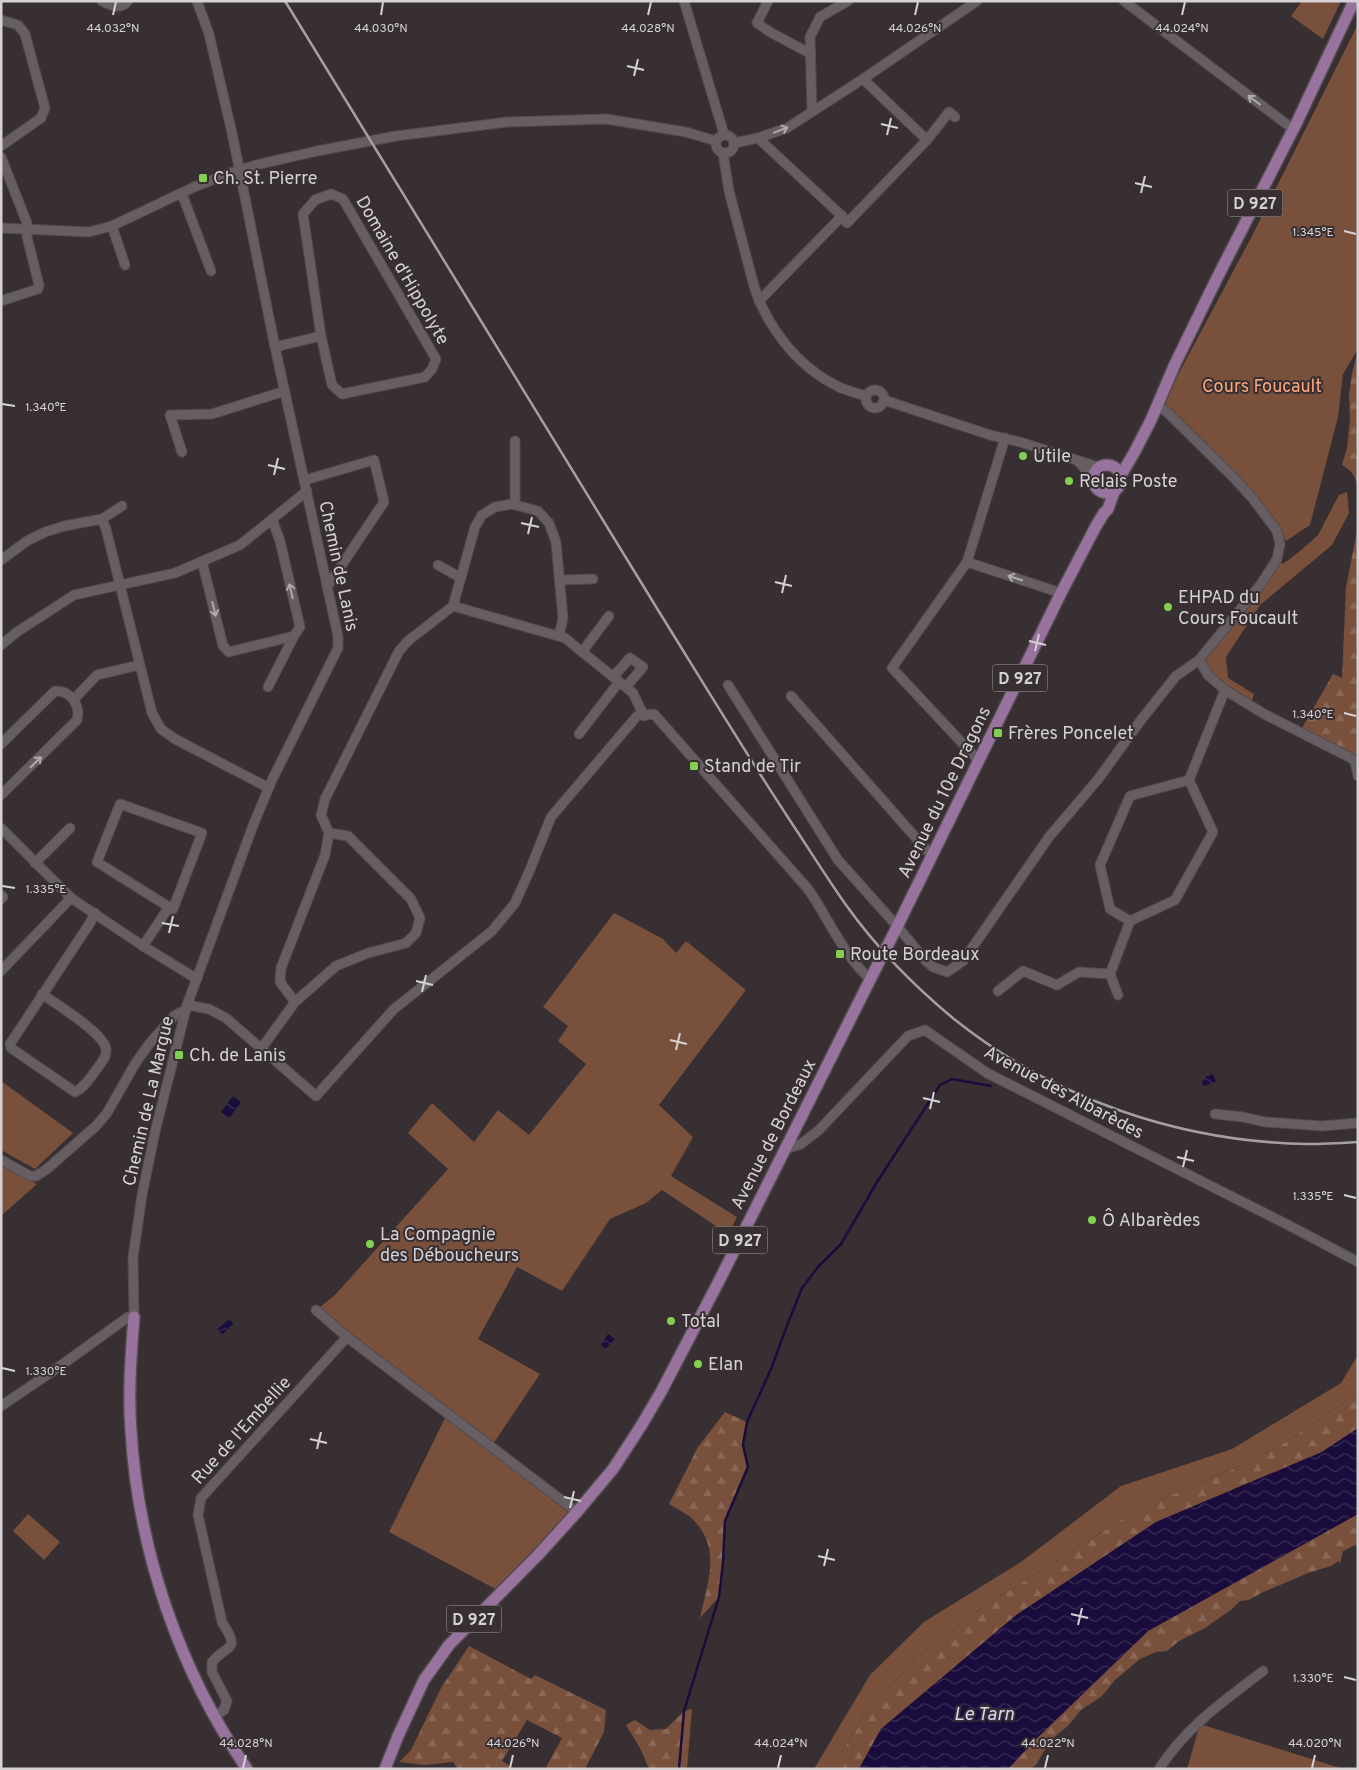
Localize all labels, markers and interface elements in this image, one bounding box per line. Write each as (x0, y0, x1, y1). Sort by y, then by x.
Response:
text: 44.032°N (86, 21, 140, 37)
text: 44.030°N (354, 21, 408, 37)
text: 44.028°N (621, 21, 675, 37)
text: 44.026°N (888, 21, 942, 37)
text: 44.024°N (1155, 21, 1209, 37)
one-way arrow (1247, 95, 1261, 105)
one-way arrow (773, 125, 788, 134)
place label: Ch. St. Pierre (213, 168, 317, 191)
marker: Ch. St. Pierre (197, 172, 209, 184)
road number: D 927 (1228, 190, 1282, 217)
street label: Domaine d'Hippolyte (350, 192, 454, 349)
text: 1.345°E (1292, 225, 1334, 241)
park label: Cours Foucault (1202, 376, 1322, 399)
text: 1.340°E (25, 400, 67, 416)
place label: Utile (1033, 446, 1071, 469)
marker: Utile (1017, 450, 1029, 462)
place label: Relais Poste (1079, 471, 1177, 494)
marker: Relais Poste (1063, 475, 1075, 487)
street label: Chemin de Lanis (312, 499, 363, 634)
one-way arrow (1008, 573, 1023, 582)
one-way arrow (286, 583, 295, 599)
place label: EHPAD du Cours Foucault (1178, 587, 1298, 631)
one-way arrow (210, 600, 219, 616)
marker: EHPAD du Cours Foucault (1162, 601, 1174, 613)
road number: D 927 (992, 664, 1048, 691)
street label: Avenue du 10e Dragons (894, 703, 997, 882)
text: 1.340°E (1292, 707, 1334, 723)
place label: Frères Poncelet (1008, 723, 1134, 746)
marker: Frères Poncelet (992, 727, 1004, 739)
one-way arrow (30, 755, 42, 768)
place label: Stand de Tir (704, 756, 801, 779)
marker: Stand de Tir (688, 760, 700, 772)
text: 1.335°E (25, 882, 67, 898)
place label: Route Bordeaux (850, 944, 979, 967)
marker: Route Bordeaux (834, 948, 846, 960)
street label: Chemin de La Margue (119, 1014, 180, 1189)
street label: Avenue des Albarèdes (979, 1041, 1147, 1145)
place label: Ch. de Lanis (189, 1045, 286, 1068)
marker: Ch. de Lanis (173, 1049, 185, 1061)
street label: Avenue de Bordeaux (726, 1056, 822, 1214)
text: 1.335°E (1292, 1189, 1334, 1205)
place label: Ô Albarèdes (1102, 1208, 1200, 1233)
marker: Ô Albarèdes (1086, 1214, 1098, 1226)
place label: La Compagnie des Déboucheurs (380, 1224, 519, 1268)
road number: D 927 (712, 1226, 768, 1254)
marker: La Compagnie des Déboucheurs (364, 1238, 376, 1250)
place label: Total (681, 1311, 721, 1334)
marker: Total (665, 1315, 677, 1327)
place label: Elan (708, 1354, 743, 1377)
marker: Elan (692, 1358, 704, 1370)
text: 1.330°E (25, 1364, 67, 1380)
street label: Rue de l'Embellie (187, 1372, 297, 1490)
road number: D 927 (446, 1606, 502, 1632)
text: 1.330°E (1292, 1671, 1334, 1687)
water label: Le Tarn (954, 1703, 1015, 1727)
text: 44.028°N (219, 1736, 273, 1752)
text: 44.026°N (486, 1736, 540, 1752)
text: 44.024°N (754, 1736, 808, 1752)
text: 44.022°N (1021, 1736, 1075, 1752)
text: 44.020°N (1288, 1736, 1342, 1752)

